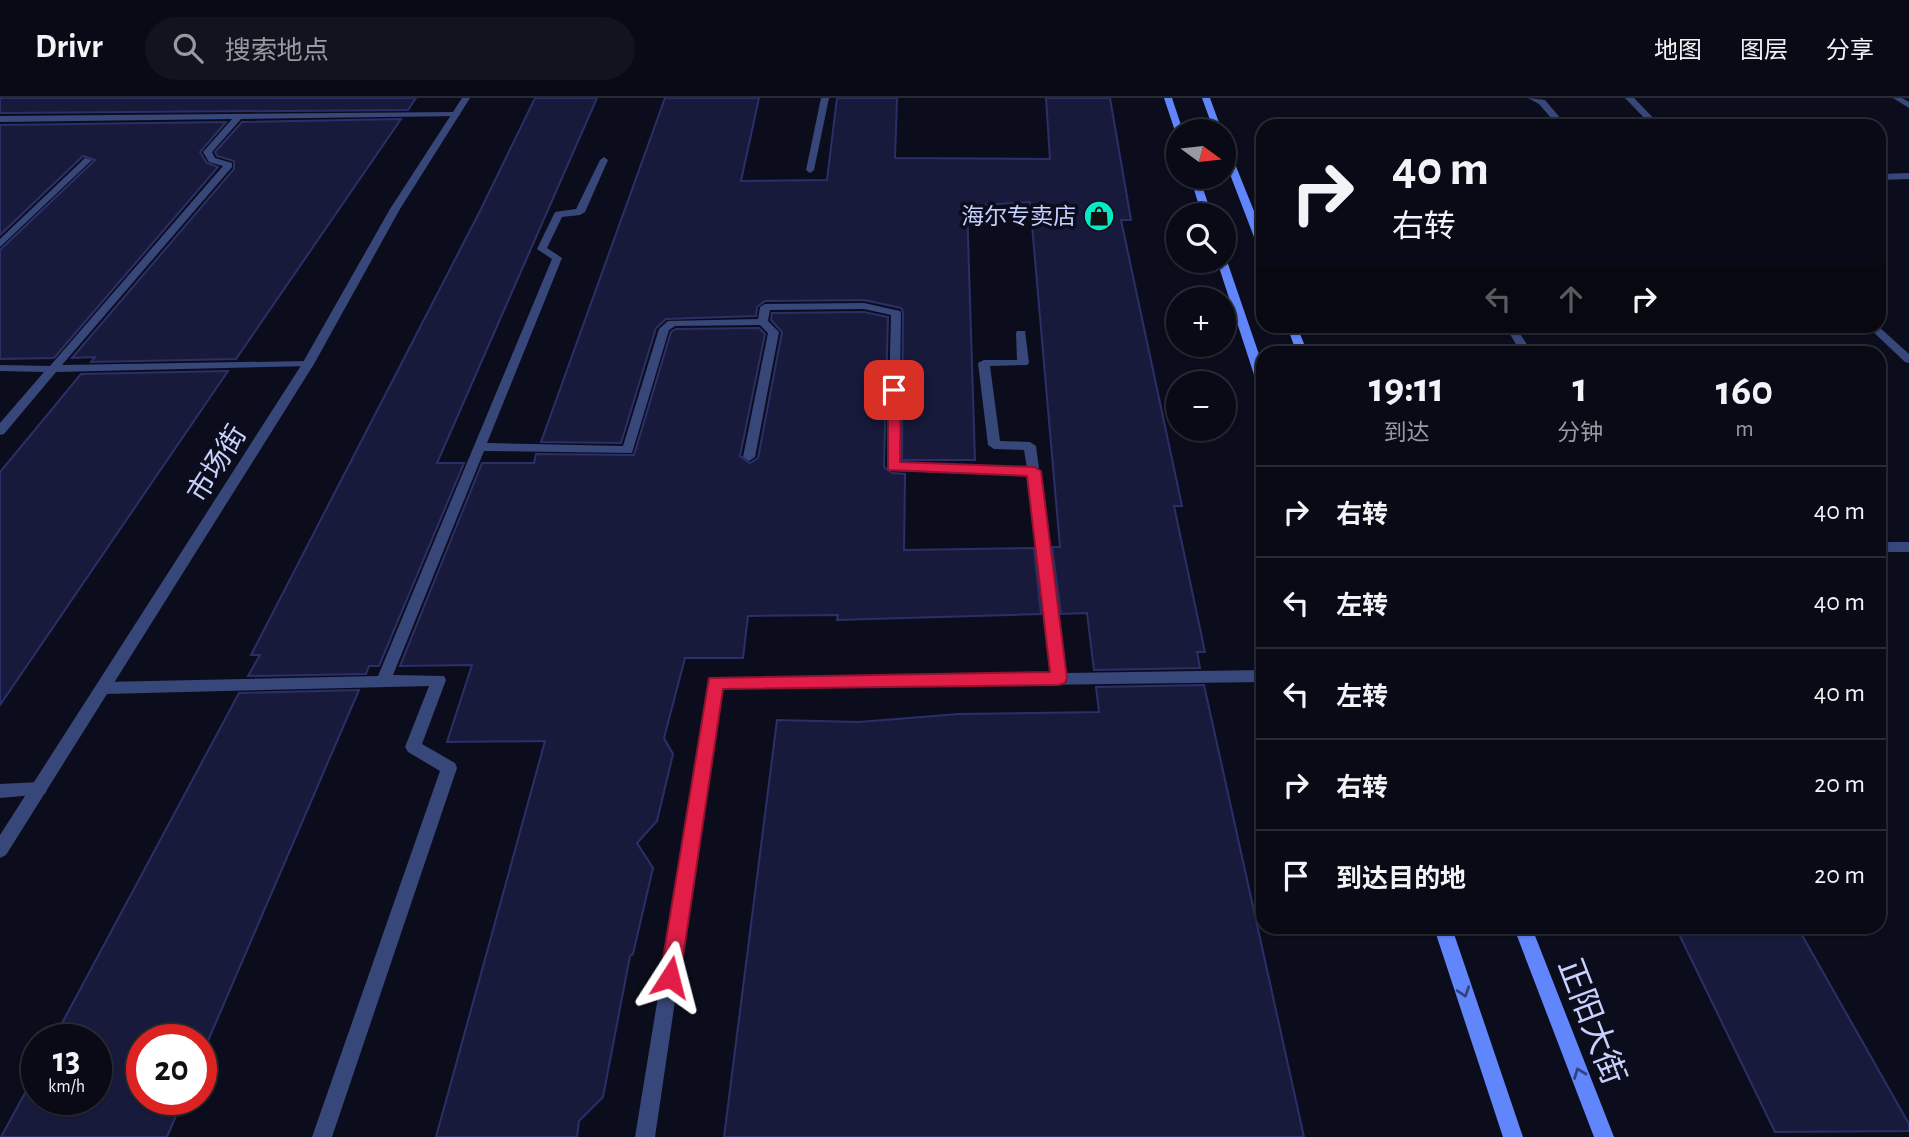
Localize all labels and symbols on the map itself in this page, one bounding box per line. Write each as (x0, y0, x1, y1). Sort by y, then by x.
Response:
north arrow (1166, 119, 1236, 189)
shop icon: 海尔专卖店 (1082, 199, 1116, 233)
place label: 海尔专卖店 (961, 204, 1076, 229)
pin (864, 360, 924, 420)
street label: 市场街 (182, 420, 252, 507)
position arrow (633, 940, 707, 1014)
street label: 正阳大街 (1552, 954, 1632, 1089)
one-way arrow (1456, 986, 1470, 998)
speed limit sign: 20 (126, 1024, 217, 1115)
one-way arrow (1574, 1068, 1588, 1080)

